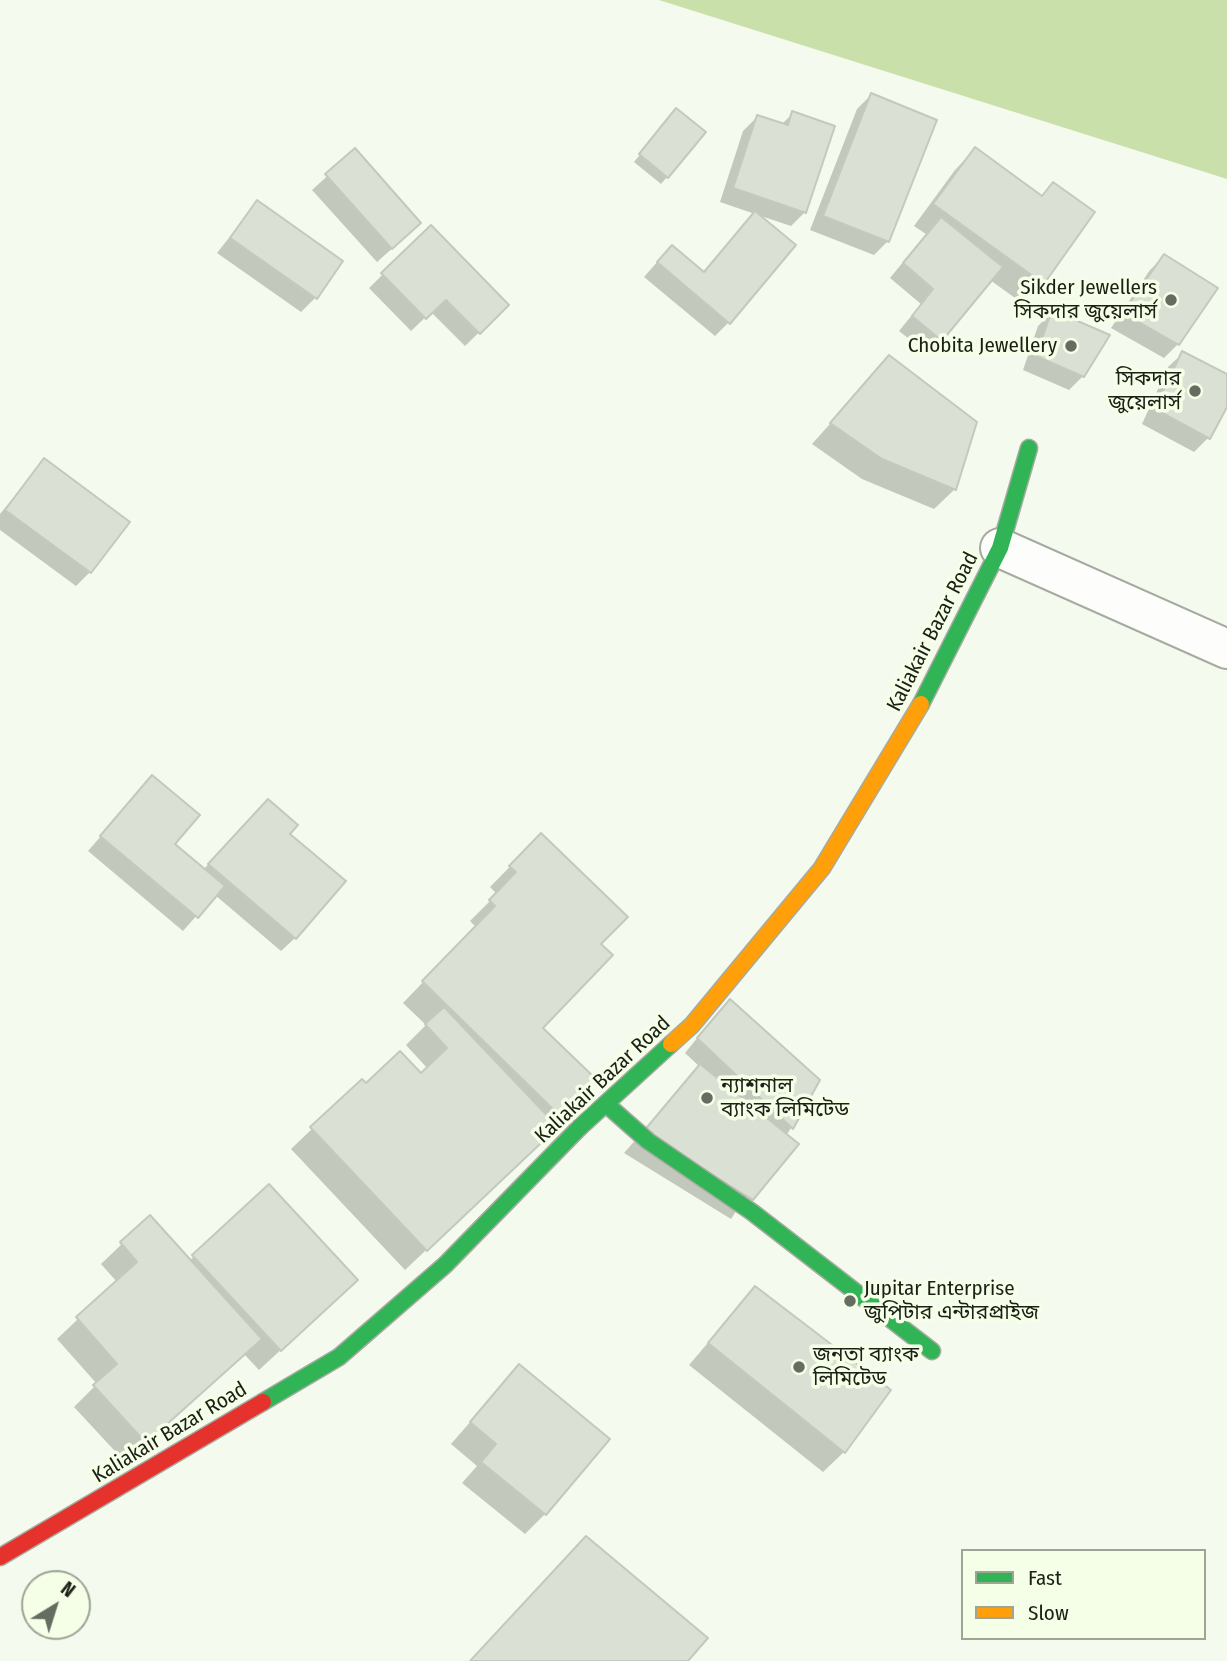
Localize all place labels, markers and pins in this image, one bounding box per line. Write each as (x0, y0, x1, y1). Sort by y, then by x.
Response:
place label: Sikder Jewellers সিকদার জুয়েলার্স‍ (1014, 275, 1157, 325)
marker: Sikder Jewellers সিকদার জুয়েলার্স‍ (1163, 292, 1179, 308)
place label: Chobita Jewellery (908, 333, 1057, 359)
marker: Chobita Jewellery (1063, 338, 1079, 354)
place label: সিকদার জুয়েলার্স (1108, 366, 1181, 416)
marker: সিকদার জুয়েলার্স (1187, 383, 1203, 399)
place label: ন্যাশনাল ব্যাংক লিমিটেড (721, 1073, 849, 1123)
marker: ন্যাশনাল ব্যাংক লিমিটেড (699, 1090, 715, 1106)
place label: Jupitar Enterprise জুপিটার এন্টারপ্রাইজ (864, 1276, 1039, 1326)
marker: Jupitar Enterprise জুপিটার এন্টারপ্রাইজ (842, 1293, 858, 1309)
place label: জনতা ব্যাংক লিমিটেড (813, 1342, 919, 1392)
marker: জনতা ব্যাংক লিমিটেড (791, 1359, 807, 1375)

